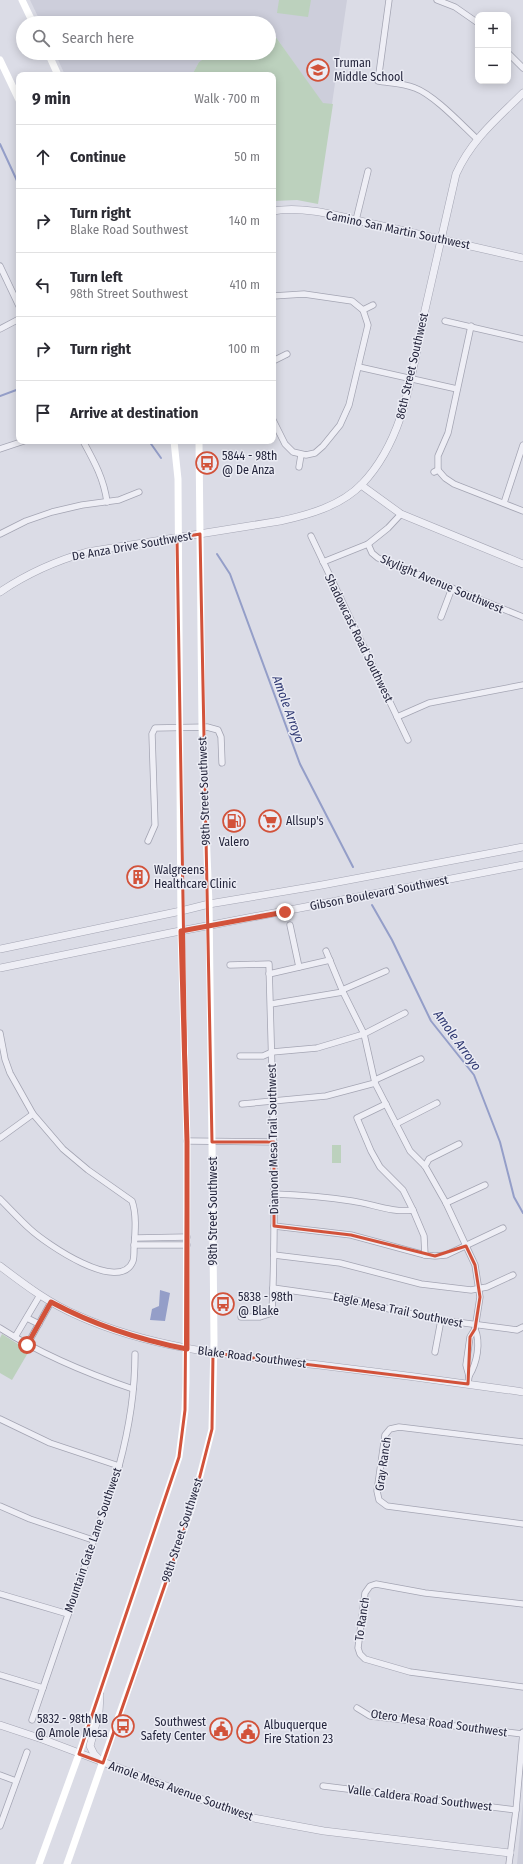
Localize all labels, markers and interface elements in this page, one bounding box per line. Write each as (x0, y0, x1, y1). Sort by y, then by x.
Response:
map controls (475, 12, 511, 84)
button: + (475, 12, 511, 48)
search box (16, 16, 276, 60)
icon: search (30, 27, 52, 49)
text: Search here (62, 29, 134, 47)
button: − (475, 48, 511, 84)
place label: Truman Middle School (334, 56, 403, 84)
school or university icon: Truman Middle School (305, 57, 331, 83)
text: 9 min (32, 88, 71, 109)
text: Walk · 700 m (194, 91, 260, 106)
icon: ahead (32, 146, 54, 168)
text: Continue (70, 148, 126, 166)
text: 50 m (234, 149, 260, 164)
text: Turn right (70, 204, 131, 222)
street label: Camino San Martin Southwest (325, 208, 471, 252)
icon: right (32, 210, 54, 232)
text: 140 m (229, 213, 260, 228)
text: Blake Road Southwest (70, 222, 188, 237)
text: Turn left (70, 268, 123, 286)
icon: left (32, 274, 54, 296)
text: 410 m (230, 277, 260, 292)
text: 98th Street Southwest (70, 286, 188, 301)
street label: 86th Street Southwest (393, 311, 431, 421)
icon: right (32, 338, 54, 360)
text: Turn right (70, 340, 131, 358)
text: 100 m (228, 341, 260, 356)
icon: arrive (32, 402, 54, 424)
text: Arrive at destination (70, 404, 198, 422)
place label: 5844 - 98th @ De Anza (222, 449, 277, 477)
bus stop icon: 5844 - 98th @ De Anza (194, 450, 220, 476)
street label: De Anza Drive Southwest (71, 529, 193, 563)
street label: Skylight Avenue Southwest (378, 552, 506, 616)
street label: Shadowcast Road Southwest (322, 572, 396, 704)
water label: Amole Arroyo (269, 672, 308, 745)
street label: 98th Street Southwest (195, 736, 213, 846)
fuel station icon: Valero (221, 808, 247, 834)
supermarket icon: Allsup's (257, 808, 283, 834)
place label: Allsup's (286, 814, 324, 828)
place label: Valero (219, 835, 249, 849)
place label: Walgreens Healthcare Clinic (154, 863, 236, 891)
building icon: Walgreens Healthcare Clinic (125, 864, 151, 890)
street label: Gibson Boulevard Southwest (309, 873, 450, 913)
route end (276, 903, 294, 921)
water label: Amole Arroyo (430, 1006, 485, 1073)
street label: Diamond Mesa Trail Southwest (265, 1063, 281, 1214)
street label: 98th Street Southwest (206, 1157, 220, 1265)
street label: Eagle Mesa Trail Southwest (332, 1289, 464, 1331)
place label: 5838 - 98th @ Blake (238, 1290, 293, 1318)
bus stop icon: 5838 - 98th @ Blake (210, 1291, 236, 1317)
route start (18, 1336, 36, 1354)
street label: Blake Road Southwest (197, 1343, 307, 1371)
street label: Gray Ranch (372, 1436, 394, 1492)
street label: Mountain Gate Lane Southwest (62, 1466, 124, 1614)
street label: 98th Street Southwest (159, 1476, 205, 1584)
street label: To Ranch (352, 1596, 372, 1642)
street label: Otero Mesa Road Southwest (370, 1706, 508, 1740)
place label: 5832 - 98th NB @ Amole Mesa (35, 1712, 108, 1740)
bus stop icon: 5832 - 98th NB @ Amole Mesa (110, 1713, 136, 1739)
place label: Southwest Safety Center (141, 1715, 207, 1743)
public building icon: Southwest Safety Center (208, 1716, 234, 1742)
place label: Albuquerque Fire Station 23 (264, 1718, 333, 1746)
public building icon: Albuquerque Fire Station 23 (235, 1719, 261, 1745)
street label: Amole Mesa Avenue Southwest (107, 1758, 255, 1824)
street label: Valle Caldera Road Southwest (347, 1782, 493, 1814)

